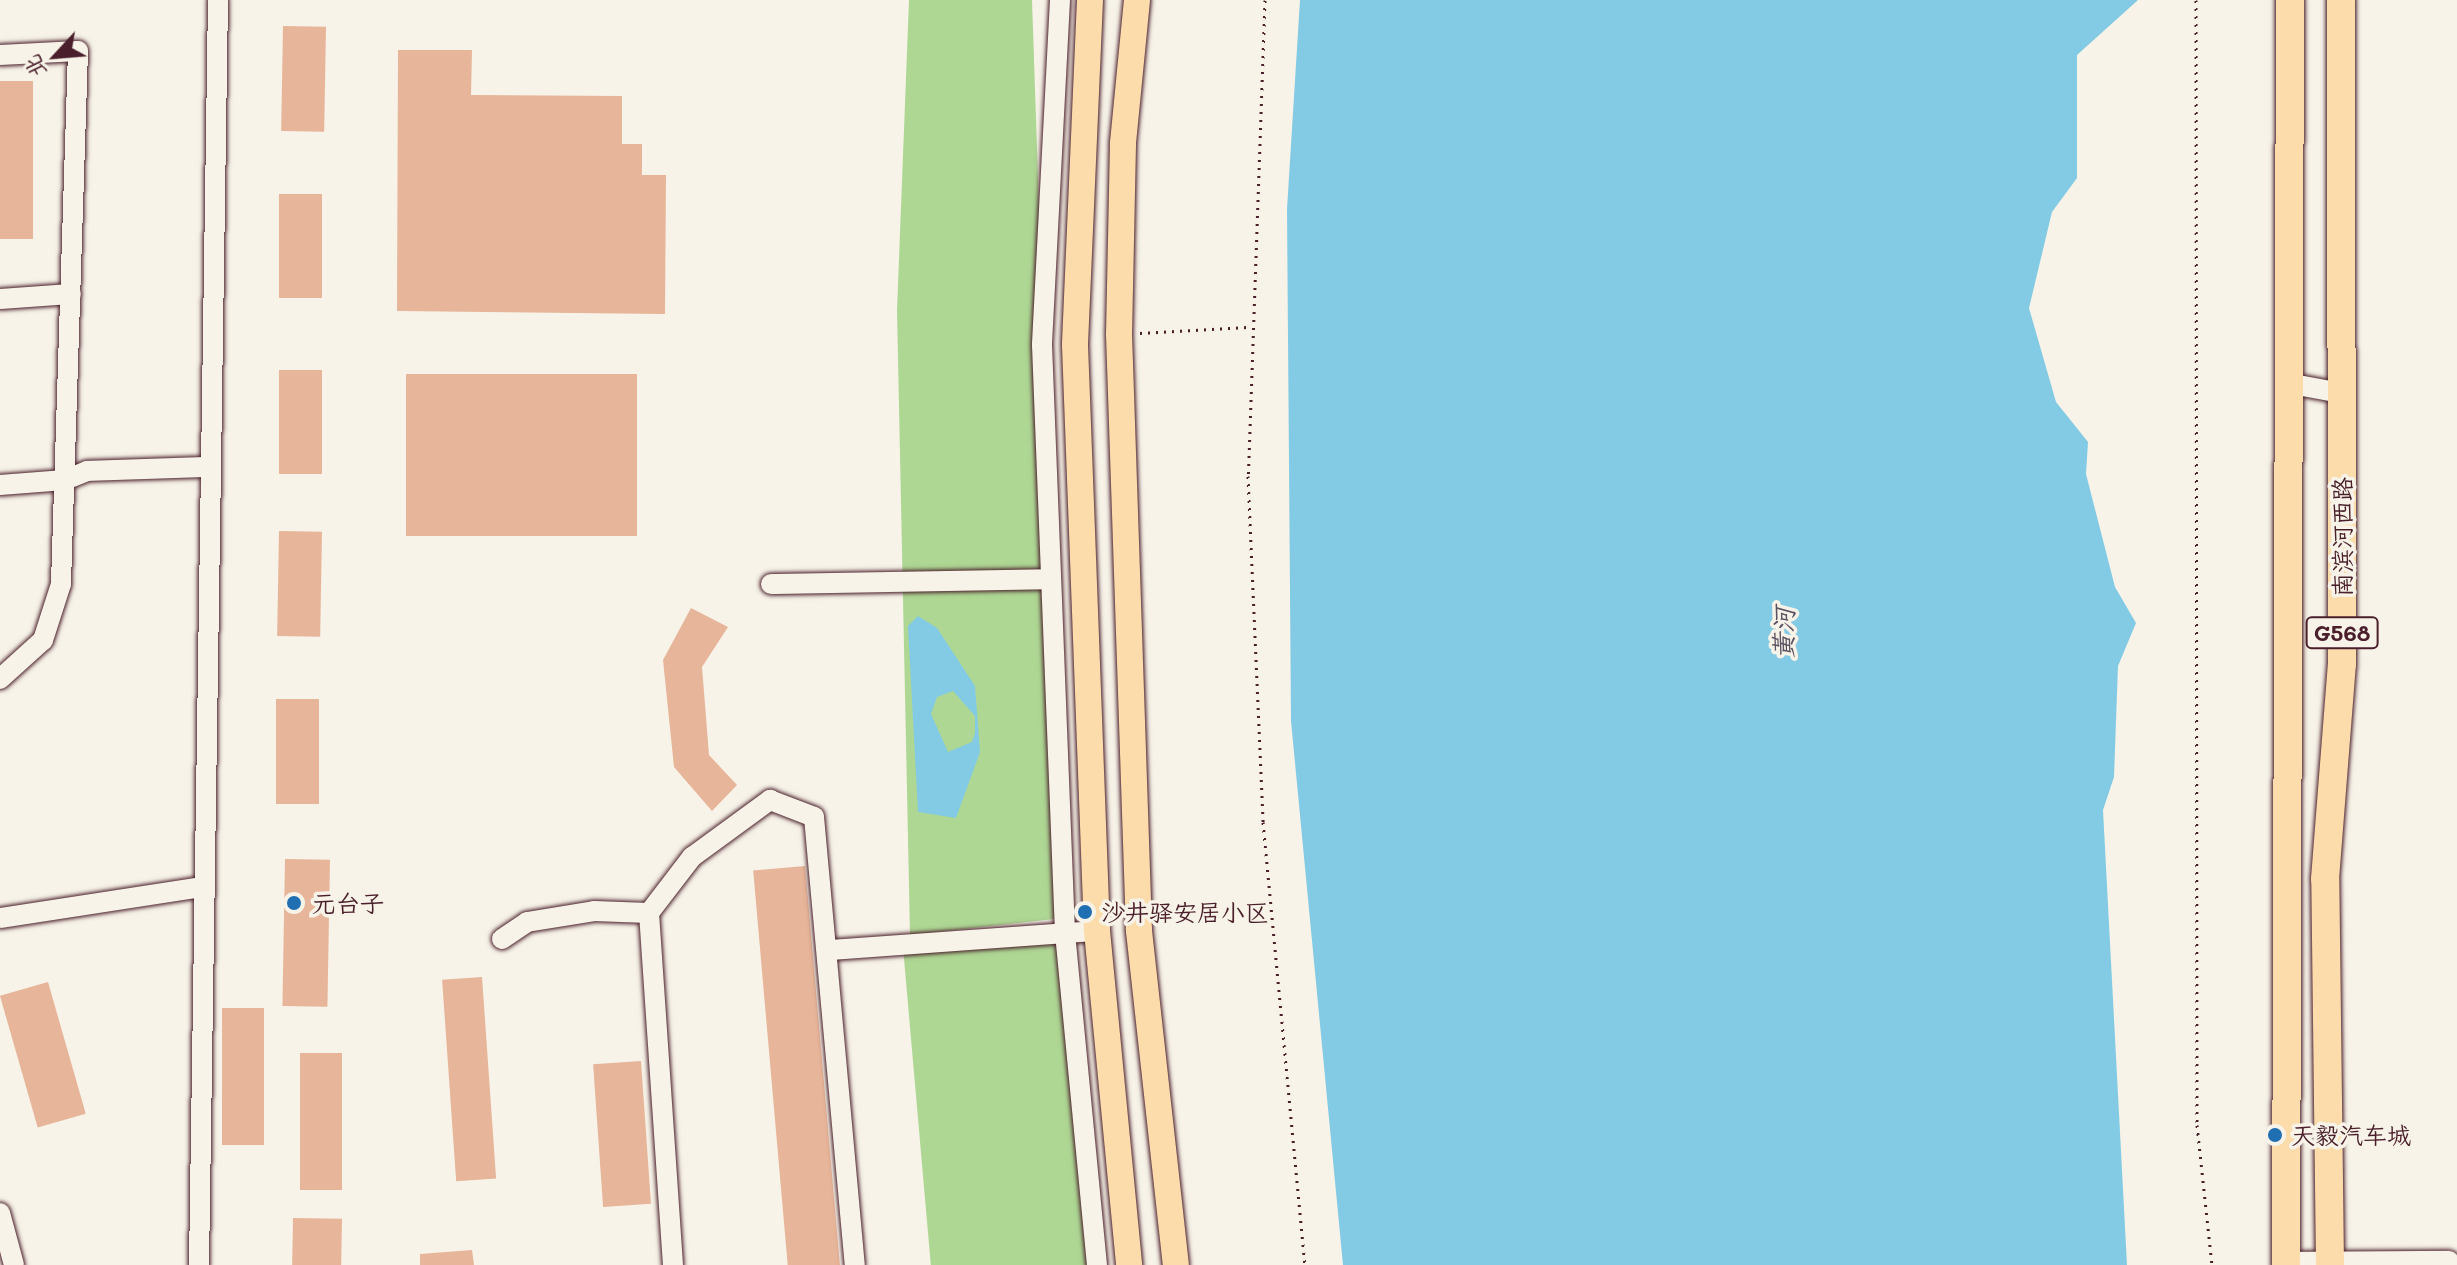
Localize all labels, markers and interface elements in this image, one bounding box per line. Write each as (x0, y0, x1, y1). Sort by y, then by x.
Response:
north arrow (16, 16, 96, 96)
text: 北 (16, 50, 52, 83)
street label: 南滨河西路 (2328, 477, 2356, 597)
water label: 黄河 (1768, 607, 1800, 659)
road number: G568 (2304, 615, 2380, 651)
place label: 元台子 (312, 889, 384, 917)
marker: 元台子 (283, 892, 305, 914)
place label: 沙井驿安居小区 (1101, 898, 1269, 926)
marker: 沙井驿安居小区 (1076, 903, 1094, 921)
place label: 天毅汽车城 (2291, 1121, 2411, 1149)
marker: 天毅汽车城 (2266, 1126, 2284, 1144)

